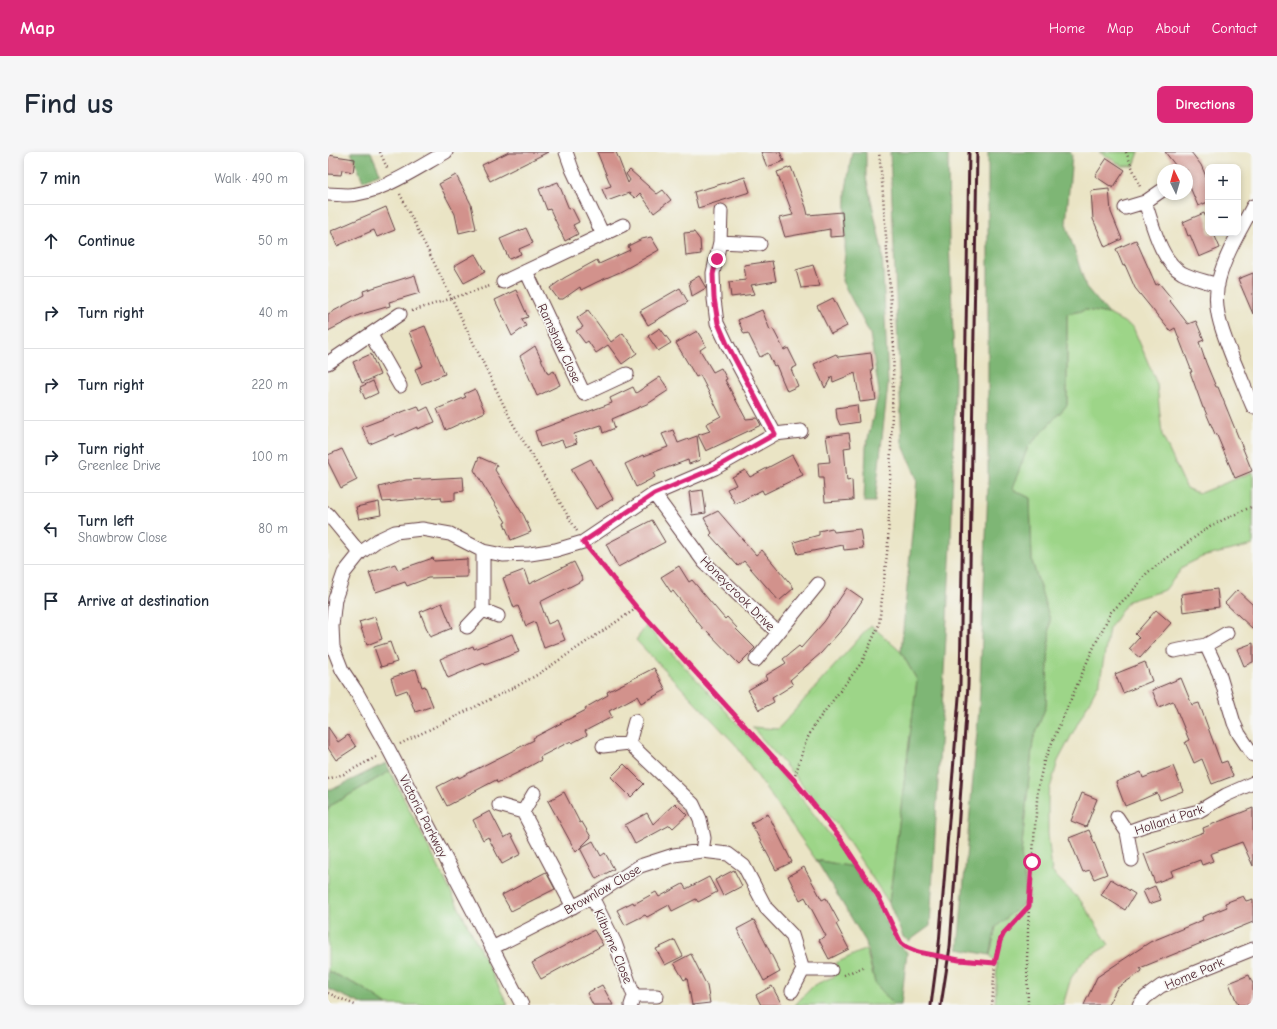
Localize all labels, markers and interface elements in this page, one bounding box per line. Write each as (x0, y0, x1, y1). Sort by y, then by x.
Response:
text: Map (20, 17, 55, 39)
text: Home (1049, 20, 1085, 37)
text: Map (1107, 20, 1133, 37)
text: About (1155, 20, 1190, 37)
text: Contact (1212, 20, 1257, 37)
button: Directions (1157, 86, 1253, 123)
text: Find us (24, 88, 113, 120)
north arrow (1157, 164, 1193, 200)
map controls (1205, 164, 1241, 236)
button: + (1205, 164, 1241, 200)
text: 7 min (40, 169, 81, 188)
text: Walk · 490 m (215, 171, 288, 186)
button: − (1205, 200, 1241, 236)
icon: ahead (40, 230, 62, 252)
text: Continue (78, 232, 135, 250)
text: 50 m (258, 233, 288, 248)
route end (708, 250, 726, 268)
street label: Ramshaw Close (535, 301, 585, 386)
icon: right (40, 302, 62, 324)
text: Turn right (78, 304, 144, 322)
text: 40 m (259, 305, 288, 320)
icon: right (40, 374, 62, 396)
text: Turn right (78, 376, 144, 394)
text: 220 m (251, 377, 288, 392)
text: Turn right (78, 440, 144, 458)
icon: right (40, 446, 62, 468)
text: 100 m (252, 449, 288, 464)
text: Greenlee Drive (78, 458, 161, 473)
text: Turn left (78, 512, 134, 530)
icon: left (40, 518, 62, 540)
text: 80 m (258, 521, 288, 536)
text: Shawbrow Close (78, 530, 167, 545)
street label: Honeycrook Drive (697, 553, 778, 634)
icon: arrive (40, 590, 62, 612)
text: Arrive at destination (78, 592, 209, 610)
street label: Victoria Parkway (396, 772, 451, 860)
street label: Holland Park (1133, 801, 1206, 838)
route start (1023, 853, 1041, 871)
street label: Brownlow Close (561, 861, 644, 917)
street label: Kilburne Close (591, 907, 636, 986)
street label: Home Park (1162, 954, 1227, 993)

